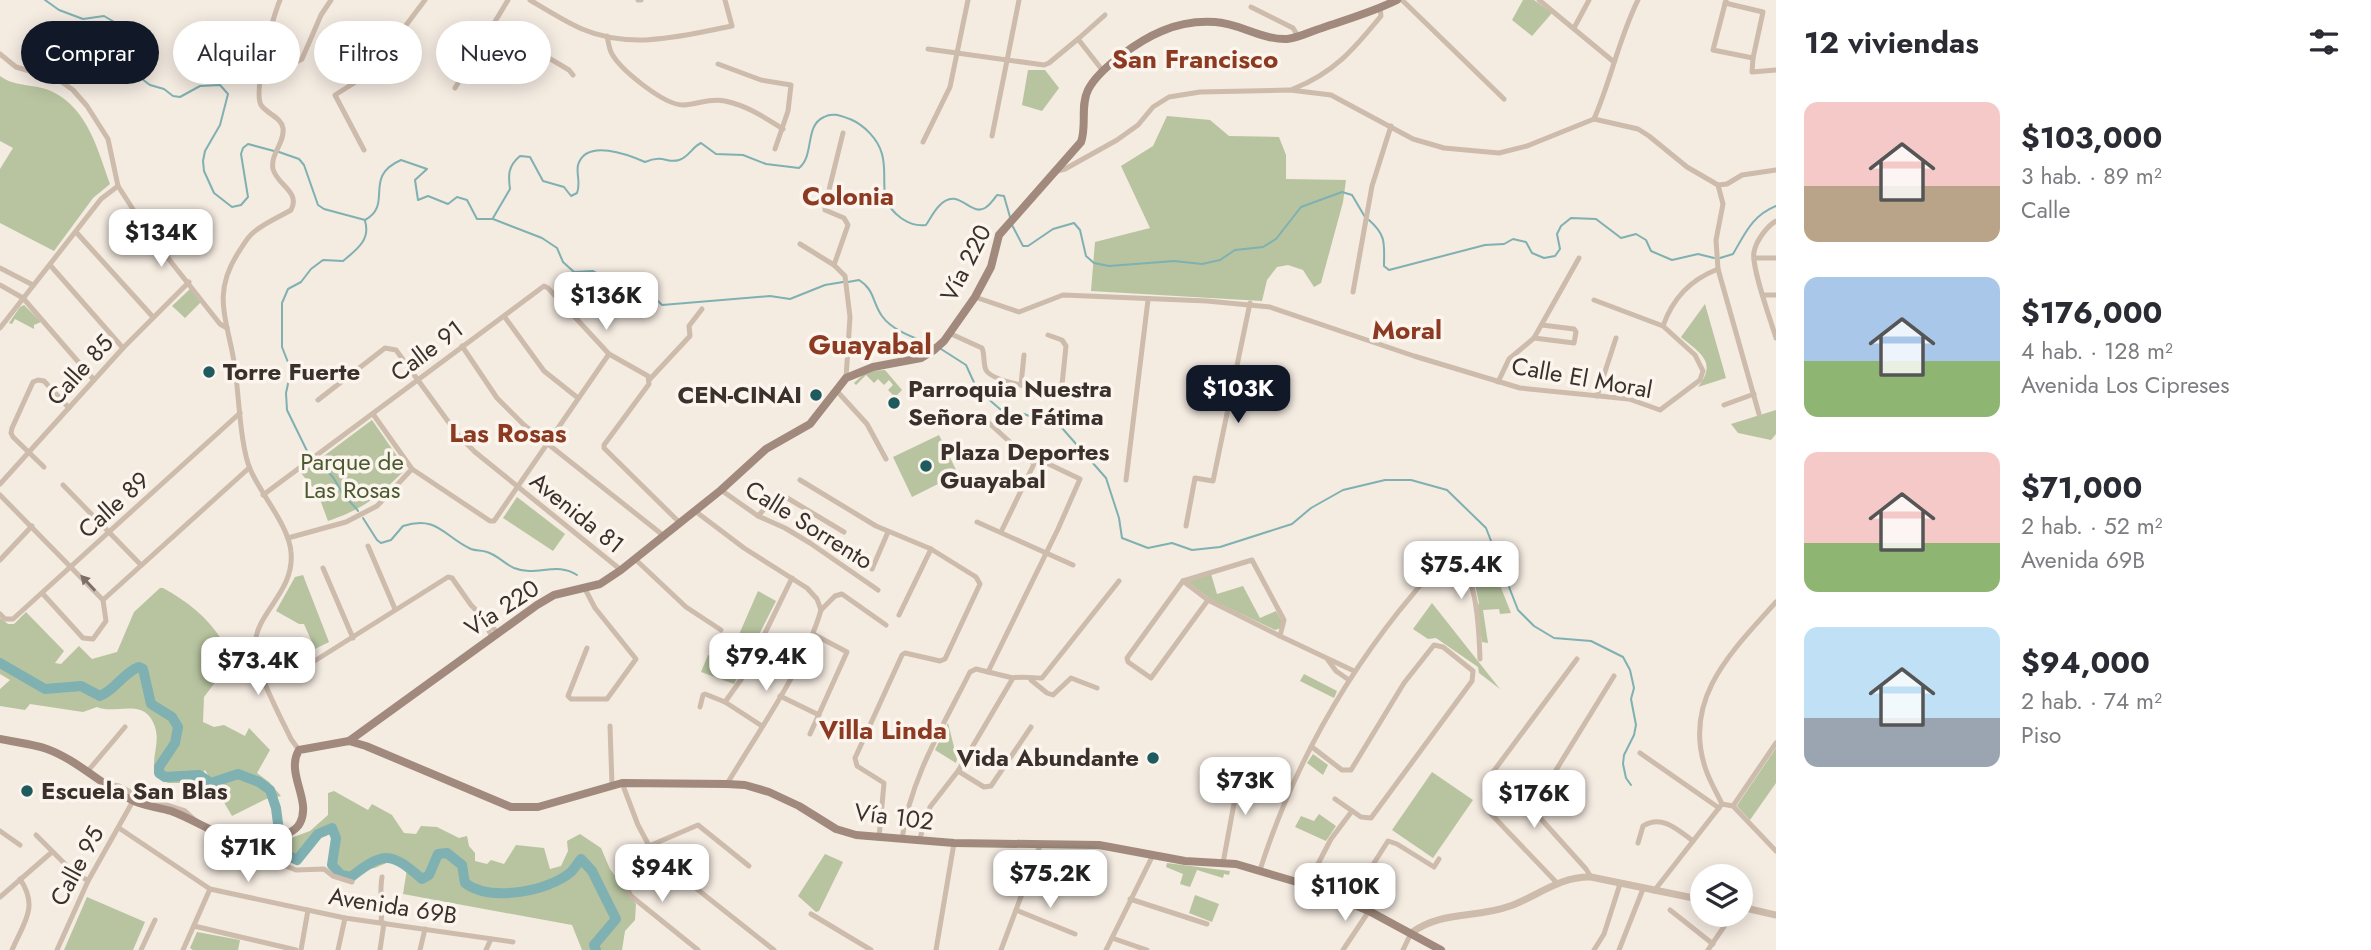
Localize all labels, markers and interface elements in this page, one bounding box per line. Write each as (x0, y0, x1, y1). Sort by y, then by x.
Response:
chip: Comprar (21, 21, 159, 84)
chip: Alquilar (173, 21, 300, 84)
chip: Filtros (314, 21, 422, 84)
chip: Nuevo (436, 21, 551, 84)
text: 12 viviendas (1804, 21, 1979, 64)
icon: filters (2305, 23, 2343, 61)
district label: San Francisco (1112, 40, 1278, 78)
text: $103,000 (2021, 116, 2162, 159)
icon: home (1860, 130, 1944, 214)
text: 3 hab. · 89 m² (2021, 159, 2162, 193)
district label: Colonia (802, 177, 894, 215)
text: Calle (2021, 193, 2070, 227)
pin: $134K (112, 210, 210, 269)
text: $134K (125, 215, 197, 249)
street label: Vía 220 (931, 218, 1000, 307)
pin: $136K (557, 272, 655, 332)
text: $136K (570, 278, 642, 312)
text: $176,000 (2021, 291, 2162, 334)
icon: home (1860, 305, 1944, 389)
district label: Moral (1372, 311, 1442, 349)
street label: Calle 91 (383, 312, 470, 390)
district label: Guayabal (808, 324, 932, 365)
street label: Calle 85 (38, 326, 121, 413)
text: 4 hab. · 128 m² (2021, 334, 2173, 368)
street label: Calle El Moral (1509, 348, 1655, 407)
place label: Torre Fuerte (223, 354, 360, 389)
marker: Torre Fuerte (201, 364, 217, 380)
pin: $103K (1189, 366, 1287, 425)
text: Avenida Los Cipreses (2021, 368, 2229, 402)
place label: Parroquia Nuestra Señora de Fátima (908, 371, 1112, 434)
text: $103K (1202, 371, 1274, 405)
place label: CEN-CINAI (677, 377, 802, 412)
marker: CEN-CINAI (808, 387, 824, 403)
marker: Parroquia Nuestra Señora de Fátima (886, 395, 902, 411)
district label: Las Rosas (449, 414, 567, 452)
place label: Plaza Deportes Guayabal (940, 434, 1110, 497)
park label: Parque de Las Rosas (300, 444, 404, 507)
marker: Plaza Deportes Guayabal (918, 458, 934, 474)
street label: Calle 89 (70, 463, 157, 546)
street label: Avenida 81 (523, 464, 632, 562)
text: $71,000 (2021, 466, 2142, 509)
street label: Calle Sorrento (739, 471, 880, 578)
icon: home (1860, 480, 1944, 564)
text: 2 hab. · 52 m² (2021, 509, 2163, 543)
pin: $75.4K (1404, 542, 1518, 601)
text: Avenida 69B (2021, 543, 2145, 577)
text: $75.4K (1420, 547, 1502, 581)
street label: Vía 220 (458, 570, 546, 645)
one-way arrow (80, 575, 96, 592)
pin: $79.4K (709, 634, 823, 693)
pin: $73.4K (201, 638, 315, 697)
text: $79.4K (725, 639, 807, 673)
text: $94,000 (2021, 641, 2150, 684)
text: $73.4K (217, 643, 299, 677)
icon: home (1860, 655, 1944, 739)
text: 2 hab. · 74 m² (2021, 684, 2162, 718)
district label: Villa Linda (818, 711, 947, 749)
text: Piso (2021, 718, 2061, 752)
place label: Vida Abundante (956, 740, 1139, 775)
marker: Vida Abundante (1145, 750, 1161, 766)
pin: $73K (1204, 758, 1286, 817)
text: $73K (1216, 763, 1274, 797)
pin: $176K (1485, 770, 1583, 830)
place label: Escuela San Blas (41, 773, 228, 808)
text: $176K (1498, 776, 1570, 810)
marker: Escuela San Blas (19, 783, 35, 799)
street label: Vía 102 (852, 794, 936, 839)
street label: Calle 95 (41, 820, 112, 912)
pin: $71K (207, 824, 289, 884)
text: $71K (220, 830, 276, 864)
pin: $94K (621, 844, 703, 904)
text: $94K (631, 850, 693, 884)
pin: $75.2K (993, 850, 1107, 910)
text: $75.2K (1009, 856, 1091, 890)
pin: $110K (1296, 864, 1394, 923)
map controls (1690, 864, 1753, 927)
button: layers (1690, 864, 1753, 927)
text: $110K (1310, 869, 1380, 903)
street label: Avenida 69B (326, 878, 460, 933)

